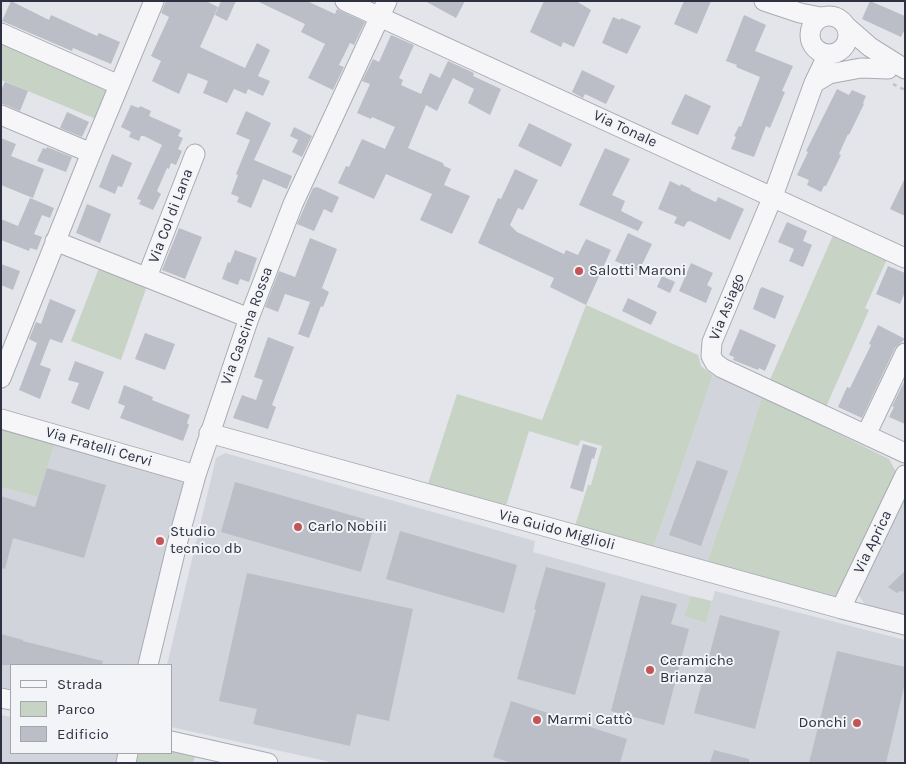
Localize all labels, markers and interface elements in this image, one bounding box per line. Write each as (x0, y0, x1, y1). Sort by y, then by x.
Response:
street label: Via Tonale (590, 106, 660, 152)
street label: Via Col di Lana (145, 166, 197, 266)
place label: Salotti Maroni (589, 262, 686, 280)
street label: Via Cascina Rossa (217, 264, 277, 388)
marker: Salotti Maroni (573, 265, 585, 277)
street label: Via Asiago (705, 271, 749, 343)
street label: Via Fratelli Cervi (43, 423, 155, 471)
street label: Via Guido Miglioli (497, 506, 617, 554)
street label: Via Aprica (850, 507, 896, 577)
place label: Carlo Nobili (308, 518, 387, 536)
marker: Carlo Nobili (292, 521, 304, 533)
place label: Studio tecnico db (170, 523, 242, 558)
marker: Studio tecnico db (154, 535, 166, 547)
place label: Ceramiche Brianza (660, 652, 734, 687)
legend (10, 664, 172, 754)
marker: Ceramiche Brianza (644, 664, 656, 676)
text: Strada (57, 675, 103, 693)
text: Parco (57, 700, 95, 718)
place label: Marmi Cattò (547, 711, 632, 729)
marker: Marmi Cattò (531, 714, 543, 726)
place label: Donchi (799, 714, 847, 732)
marker: Donchi (851, 717, 863, 729)
text: Edificio (57, 725, 109, 743)

